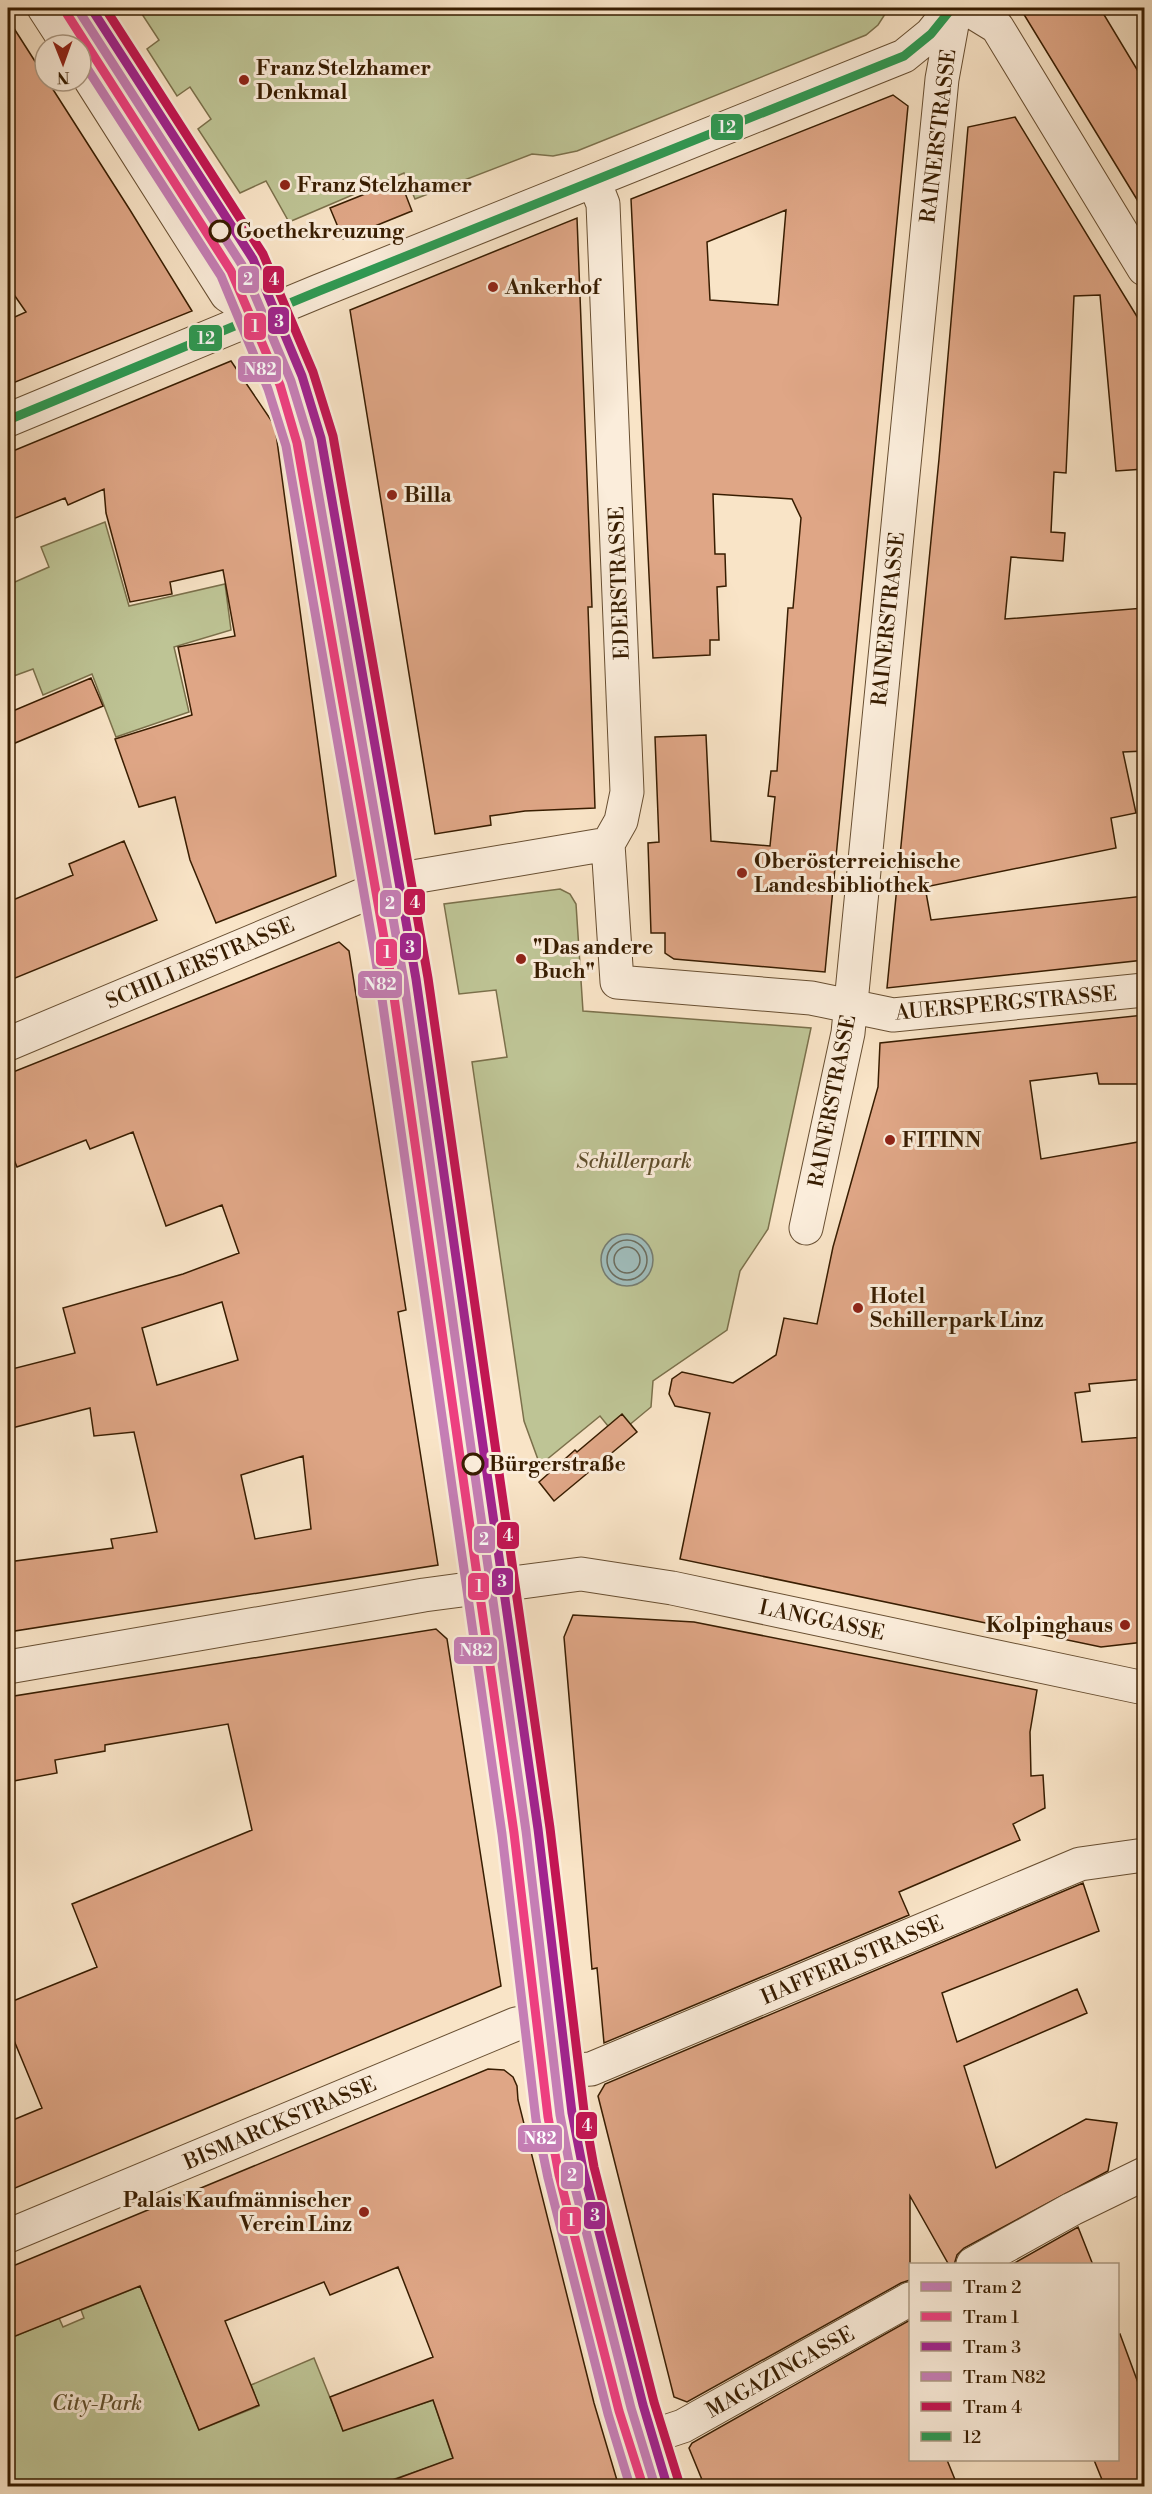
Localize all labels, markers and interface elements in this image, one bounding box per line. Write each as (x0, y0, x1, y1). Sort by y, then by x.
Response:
north arrow (33, 33, 93, 93)
street label: RAINERSTRASSE (915, 48, 963, 225)
place label: Franz Stelzhamer Denkmal (256, 56, 431, 106)
text: N (56, 67, 70, 87)
marker: Franz Stelzhamer Denkmal (237, 73, 251, 87)
line badge: 12 (710, 113, 744, 141)
text: 12 (718, 118, 736, 138)
place label: Franz Stelzhamer (297, 173, 472, 199)
marker: Franz Stelzhamer (278, 178, 292, 192)
place label: Goethekreuzung (236, 219, 405, 245)
marker: Goethekreuzung (209, 220, 231, 242)
line badge: 2 (237, 265, 260, 294)
line badge: 4 (262, 265, 285, 294)
text: 2 (243, 270, 253, 290)
text: 4 (269, 270, 280, 290)
place label: Ankerhof (504, 275, 602, 301)
marker: Ankerhof (486, 280, 500, 294)
line badge: 3 (267, 306, 290, 335)
line badge: 1 (243, 312, 267, 341)
text: 3 (274, 312, 284, 332)
text: 1 (251, 317, 259, 337)
line badge: 12 (188, 324, 223, 352)
text: 12 (197, 329, 215, 349)
line badge: N82 (237, 355, 282, 383)
text: N82 (244, 360, 276, 380)
place label: Billa (404, 483, 452, 509)
marker: Billa (385, 488, 399, 502)
street label: EDERSTRASSE (604, 506, 636, 660)
street label: RAINERSTRASSE (867, 531, 911, 708)
place label: Oberösterreichische Landesbibliothek (754, 849, 960, 899)
marker: Oberösterreichische Landesbibliothek (735, 866, 749, 880)
line badge: 4 (403, 888, 426, 916)
line badge: 2 (379, 889, 402, 918)
text: 4 (410, 893, 421, 913)
text: 2 (385, 894, 395, 914)
street label: SCHILLERSTRASSE (102, 912, 299, 1015)
line badge: 3 (399, 932, 422, 961)
place label: "Das andere Buch" (533, 935, 653, 985)
line badge: 1 (375, 938, 398, 967)
text: 3 (405, 938, 415, 958)
text: 1 (383, 943, 391, 963)
marker: "Das andere Buch" (514, 952, 528, 966)
line badge: N82 (357, 970, 403, 999)
text: N82 (364, 975, 396, 995)
street label: AUERSPERGSTRASSE (893, 981, 1118, 1027)
street label: RAINERSTRASSE (804, 1013, 862, 1190)
place label: FITINN (902, 1128, 982, 1154)
marker: FITINN (883, 1133, 897, 1147)
park label: Schillerpark (576, 1149, 692, 1175)
place label: Hotel Schillerpark Linz (870, 1284, 1044, 1334)
marker: Hotel Schillerpark Linz (851, 1301, 865, 1315)
place label: Bürgerstraße (489, 1452, 626, 1478)
marker: Bürgerstraße (462, 1453, 484, 1475)
line badge: 4 (496, 1521, 520, 1550)
line badge: 2 (473, 1525, 496, 1554)
text: 4 (503, 1526, 514, 1546)
text: 2 (479, 1530, 489, 1550)
line badge: 3 (491, 1567, 514, 1596)
line badge: 1 (467, 1572, 490, 1601)
text: 3 (497, 1572, 507, 1592)
text: 1 (475, 1577, 483, 1597)
street label: LANGGASSE (757, 1595, 887, 1647)
place label: Kolpinghaus (986, 1613, 1113, 1639)
marker: Kolpinghaus (1118, 1618, 1132, 1632)
line badge: N82 (453, 1636, 498, 1665)
text: N82 (460, 1641, 492, 1661)
street label: HAFFERLSTRASSE (757, 1911, 948, 2011)
street label: BISMARCKSTRASSE (179, 2072, 381, 2177)
line badge: 4 (575, 2111, 598, 2140)
text: 4 (582, 2116, 593, 2136)
line badge: N82 (517, 2124, 563, 2153)
text: N82 (524, 2129, 556, 2149)
line badge: 2 (560, 2161, 584, 2190)
text: 2 (567, 2166, 577, 2186)
place label: Palais Kaufmännischer Verein Linz (123, 2188, 352, 2238)
line badge: 3 (583, 2201, 606, 2230)
marker: Palais Kaufmännischer Verein Linz (357, 2205, 371, 2219)
line badge: 1 (559, 2206, 582, 2235)
text: 3 (590, 2206, 600, 2226)
text: 1 (567, 2211, 575, 2231)
legend (909, 2263, 1119, 2461)
text: Tram 2 (963, 2276, 1021, 2299)
text: Tram 1 (963, 2306, 1019, 2329)
street label: MAGAZINGASSE (702, 2321, 859, 2424)
text: Tram 3 (963, 2336, 1021, 2359)
text: Tram N82 (963, 2366, 1046, 2389)
park label: City-Park (52, 2391, 142, 2417)
text: Tram 4 (963, 2396, 1022, 2419)
text: 12 (963, 2426, 981, 2449)

